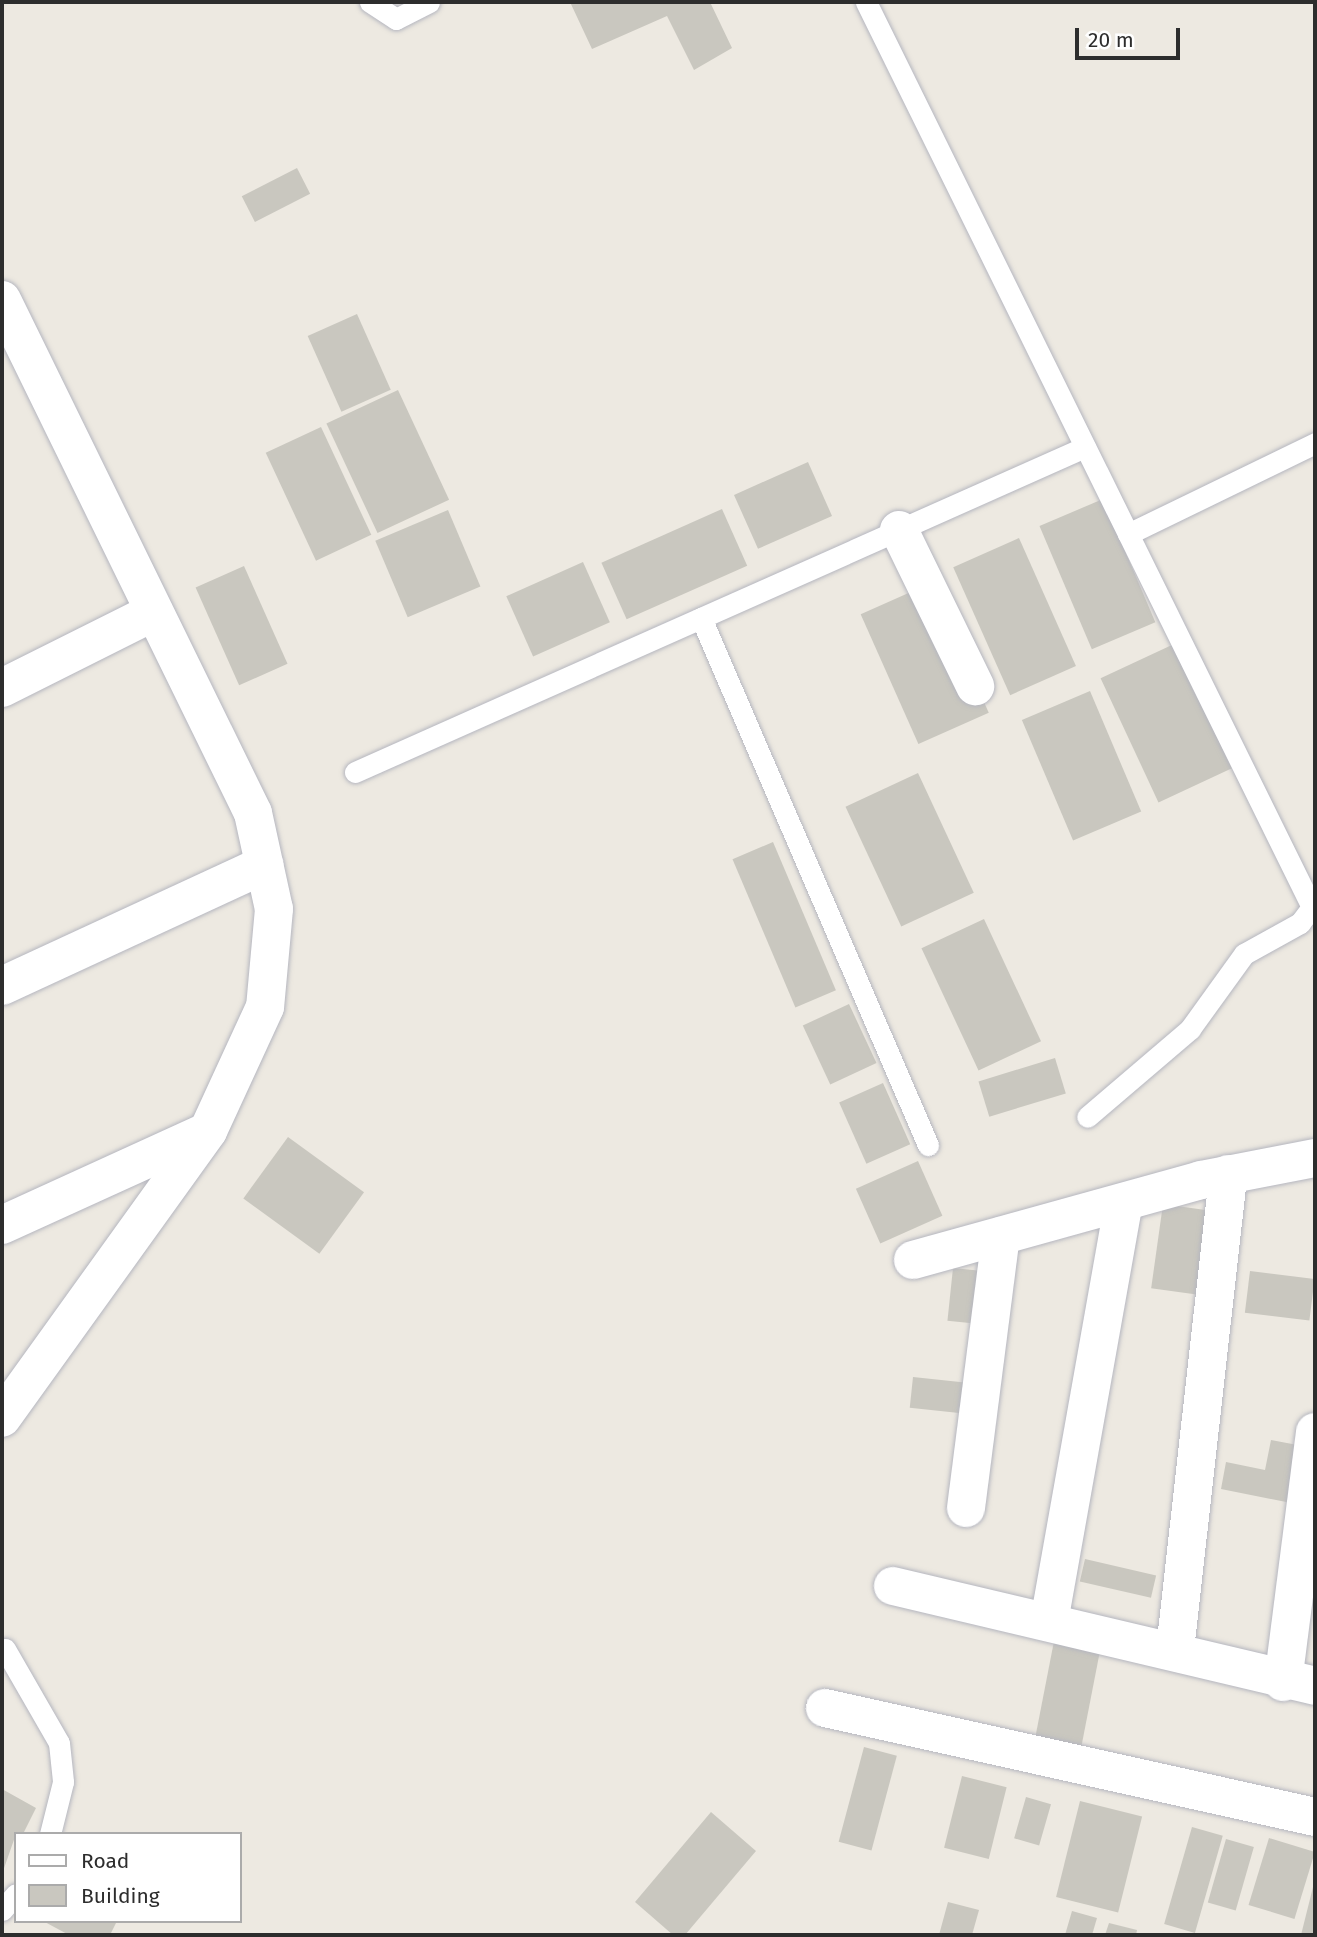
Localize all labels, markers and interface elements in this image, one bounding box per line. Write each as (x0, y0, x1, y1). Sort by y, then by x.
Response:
scale bar (1079, 14, 1184, 58)
text: 20 m (1088, 27, 1134, 53)
legend (14, 1832, 242, 1923)
text: Road (81, 1848, 129, 1874)
text: Building (81, 1883, 160, 1909)

